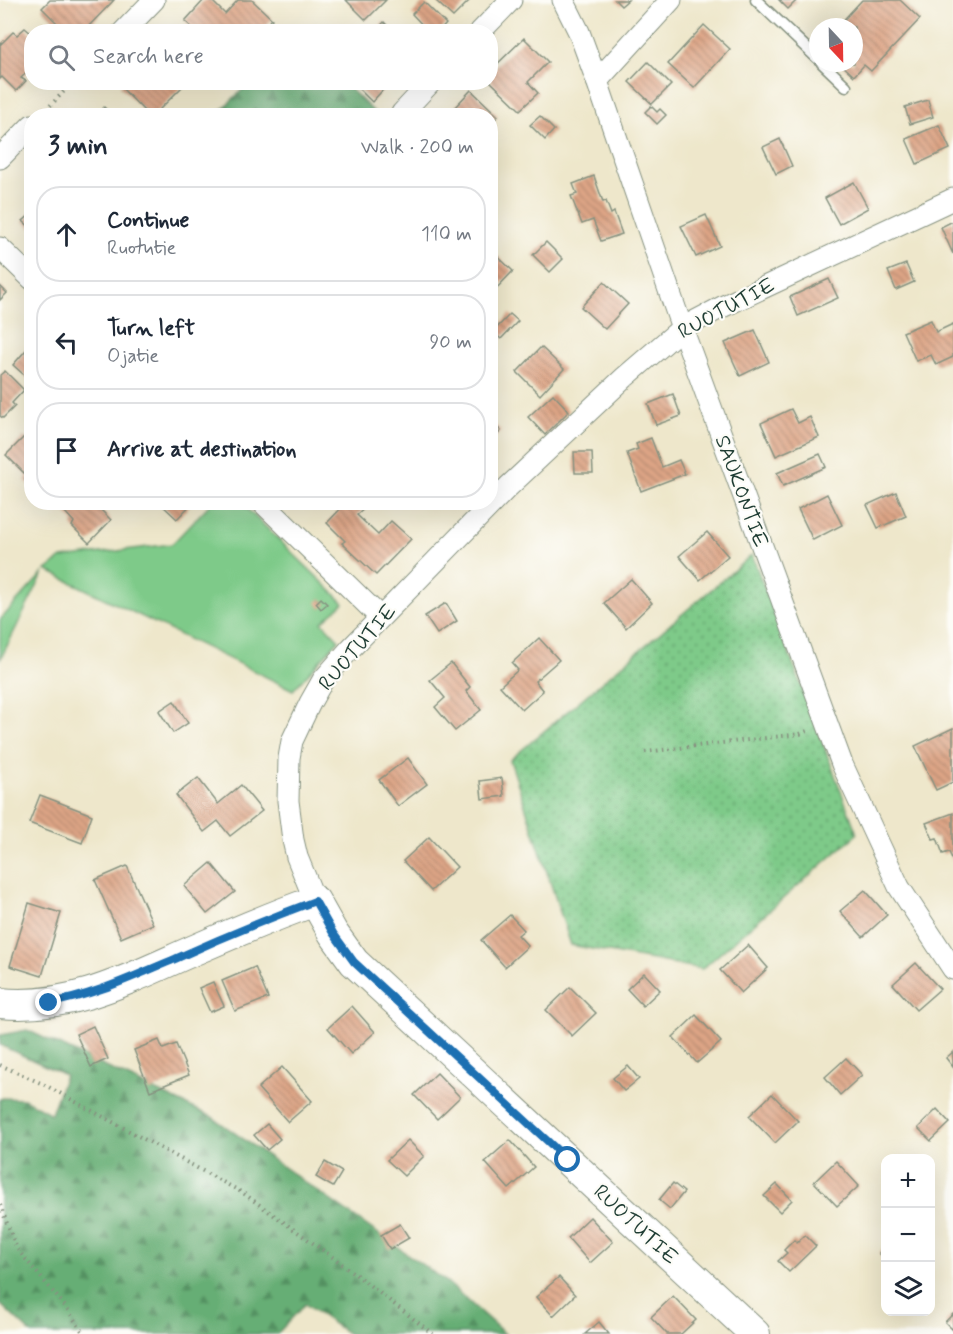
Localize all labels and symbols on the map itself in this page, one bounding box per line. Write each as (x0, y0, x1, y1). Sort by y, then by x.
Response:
north arrow (809, 18, 863, 72)
street label: RUOTUTIE (673, 272, 780, 346)
street label: SAUKONTIE (708, 431, 774, 551)
street label: RUOTUTIE (312, 598, 403, 697)
route end (35, 989, 61, 1015)
route start (554, 1146, 580, 1172)
street label: RUOTUTIE (587, 1178, 684, 1271)

